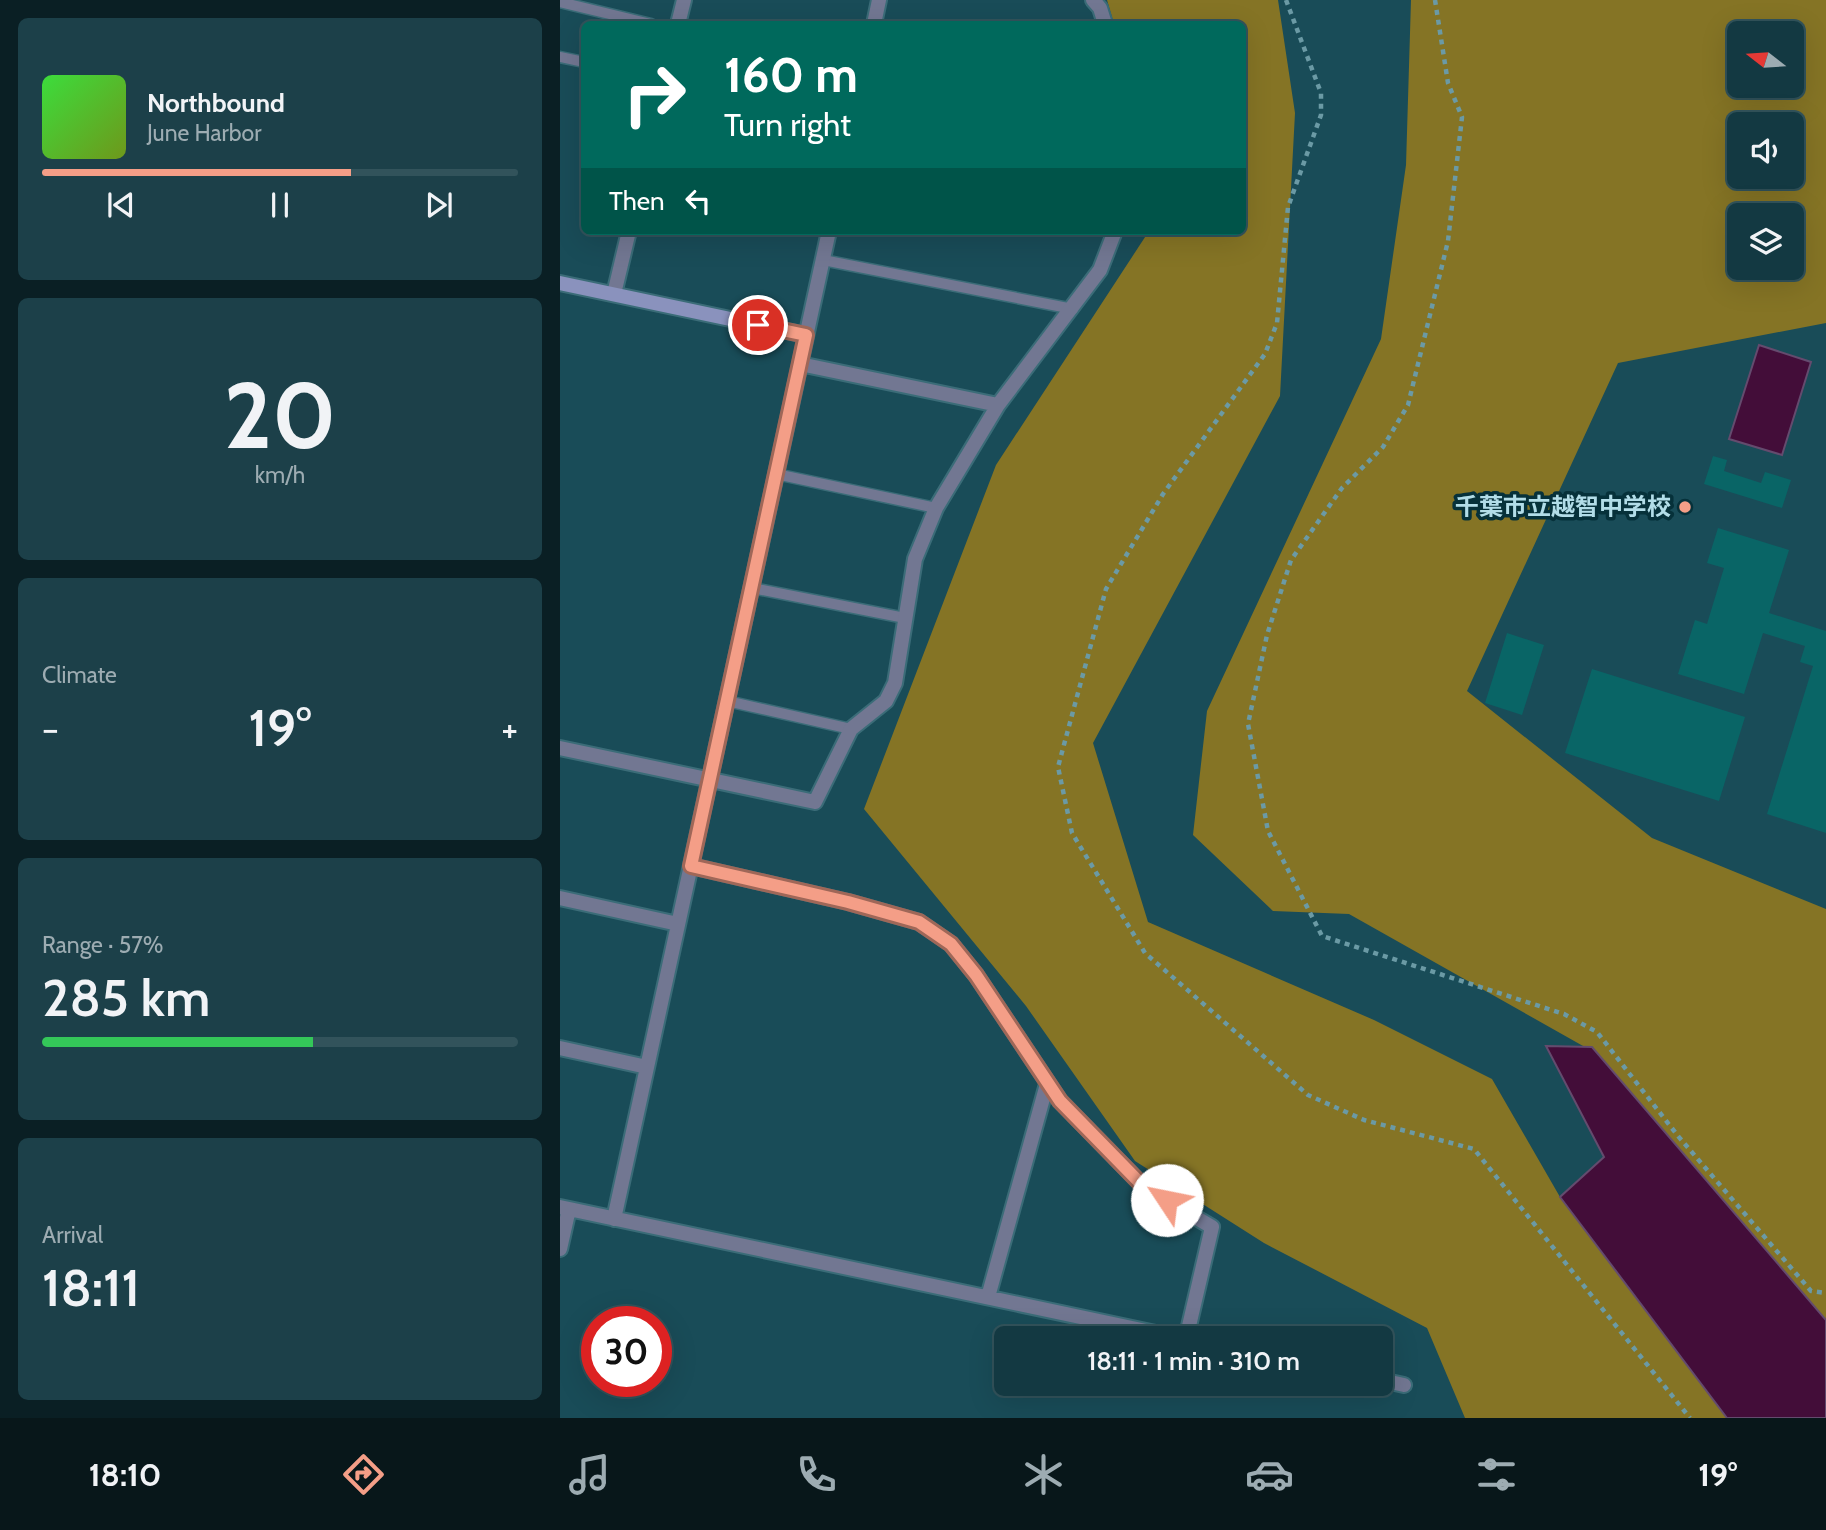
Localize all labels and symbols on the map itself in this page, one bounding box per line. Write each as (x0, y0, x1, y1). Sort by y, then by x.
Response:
north arrow (1727, 21, 1804, 98)
pin (728, 295, 788, 355)
place label: 千葉市立越智中学校 (1455, 492, 1671, 521)
marker: 千葉市立越智中学校 (1677, 499, 1693, 515)
position arrow (1130, 1163, 1204, 1237)
speed limit sign: 30 (581, 1306, 672, 1397)

